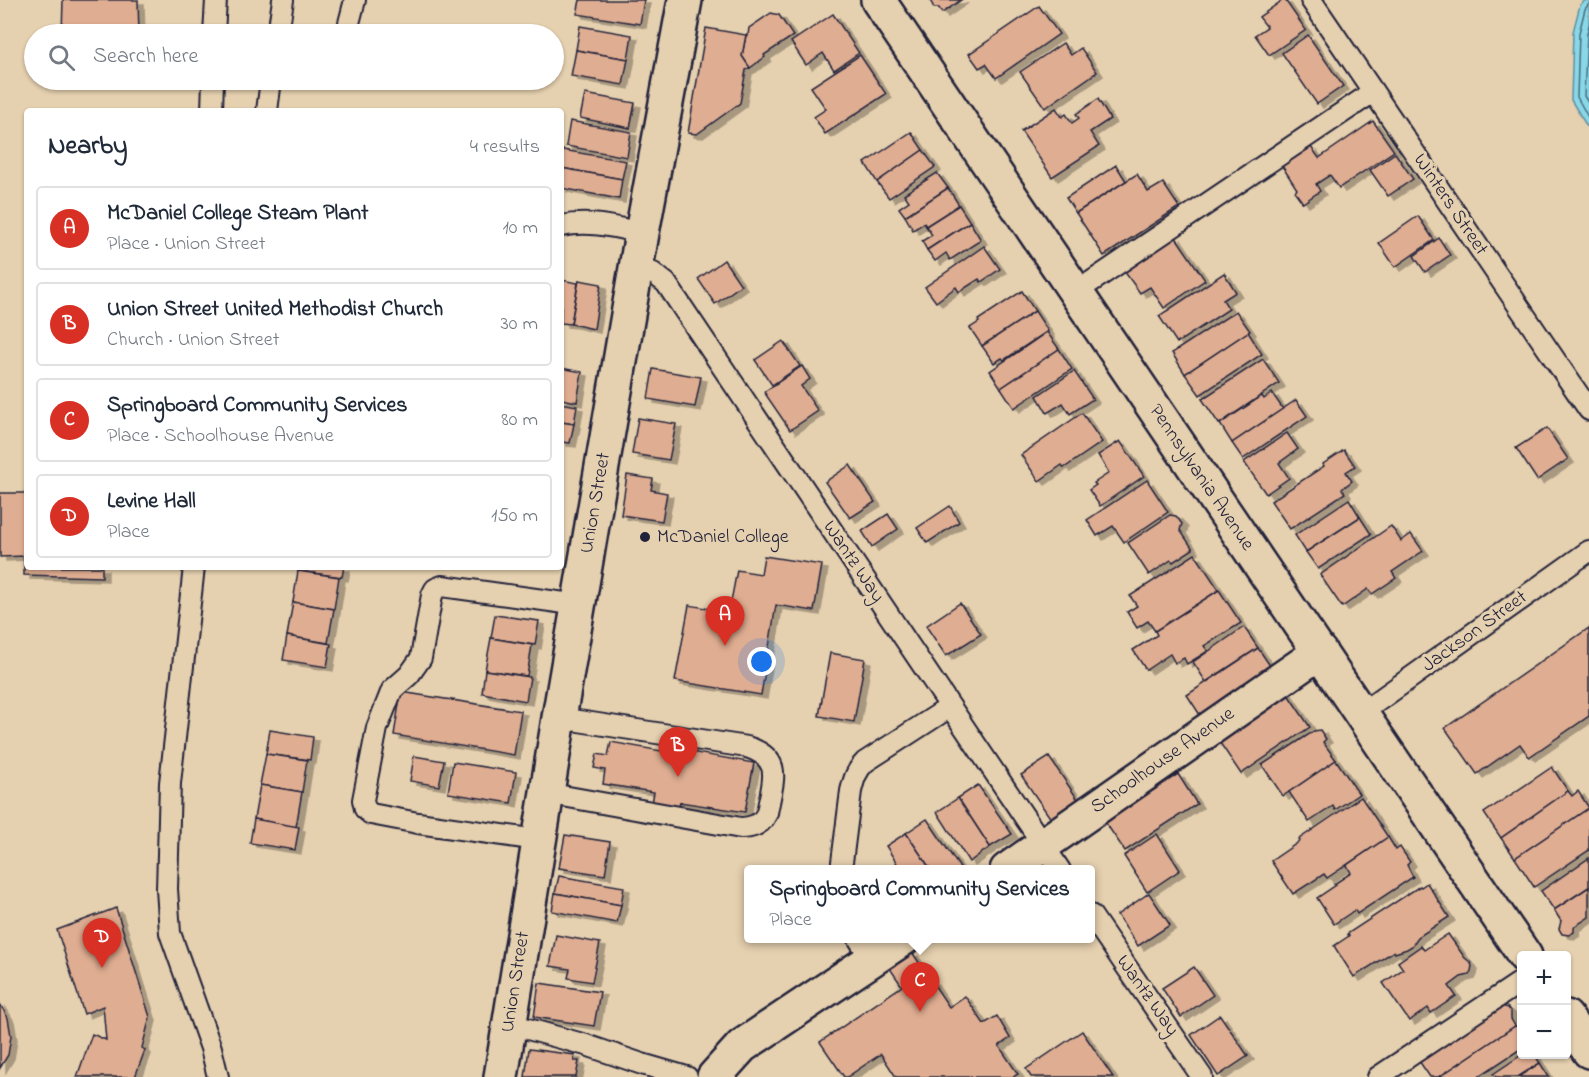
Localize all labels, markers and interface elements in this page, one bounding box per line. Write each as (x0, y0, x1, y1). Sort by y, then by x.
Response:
search box (24, 24, 564, 90)
icon: search (45, 41, 78, 74)
text: Search here (93, 41, 198, 73)
text: Nearby (48, 128, 127, 166)
text: 4 results (470, 133, 540, 162)
street label: Winters Street (1405, 148, 1495, 262)
text: McDaniel College Steam Plant (107, 198, 368, 230)
text: A (63, 214, 76, 243)
text: 10 m (502, 214, 538, 243)
text: Place · Union Street (107, 230, 265, 259)
text: Union Street United Methodist Church (107, 294, 443, 326)
text: B (63, 310, 76, 339)
text: 30 m (501, 310, 538, 339)
text: Church · Union Street (107, 326, 279, 355)
text: Springboard Community Services (107, 390, 408, 422)
street label: Pennsylvania Avenue (1141, 399, 1261, 557)
text: C (64, 406, 75, 435)
text: 80 m (501, 406, 538, 435)
text: Place · Schoolhouse Avenue (107, 422, 334, 451)
street label: Union Street (573, 450, 619, 556)
text: Levine Hall (107, 486, 196, 518)
text: D (62, 502, 77, 531)
text: 150 m (491, 502, 538, 531)
street label: Wantz Way (815, 515, 891, 609)
text: Place (107, 518, 149, 547)
place label: McDaniel College (657, 523, 789, 553)
marker: McDaniel College (638, 530, 652, 544)
street label: Jackson Street (1416, 584, 1534, 680)
pin: A (706, 596, 744, 646)
your location (747, 647, 776, 676)
street label: Schoolhouse Avenue (1085, 700, 1241, 822)
pin: B (658, 728, 698, 777)
popup (744, 865, 1095, 943)
text: Springboard Community Services (769, 874, 1070, 906)
text: Place (769, 906, 812, 935)
pin: D (82, 918, 122, 968)
street label: Union Street (494, 929, 538, 1035)
street label: Wantz Way (1108, 949, 1186, 1043)
map controls (1517, 951, 1571, 1059)
button: + (1517, 951, 1571, 1005)
pin: C (900, 962, 940, 1012)
button: − (1517, 1005, 1571, 1059)

